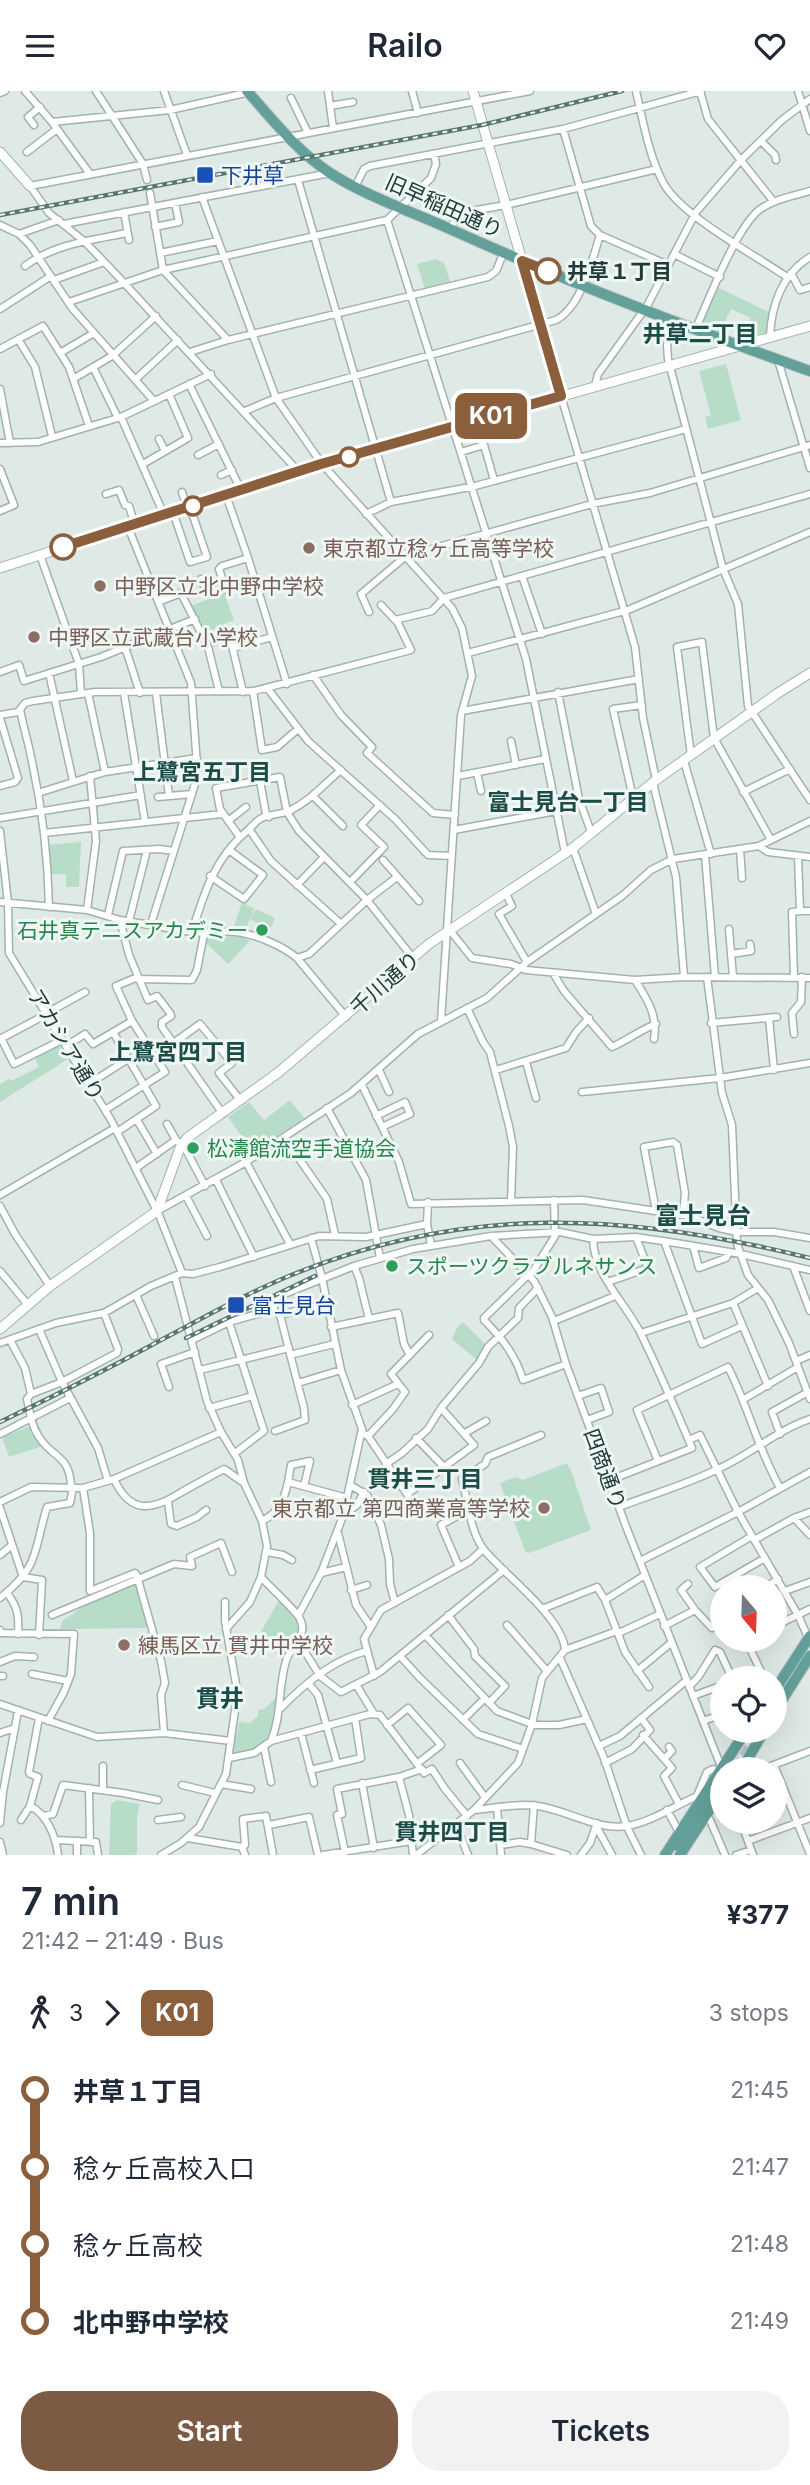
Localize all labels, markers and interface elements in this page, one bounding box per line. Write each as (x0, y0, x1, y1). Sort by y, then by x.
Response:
text: Railo (367, 26, 443, 65)
icon: menu (21, 27, 59, 65)
icon: heart (751, 27, 789, 65)
place label: 下井草 (221, 163, 284, 188)
marker: 下井草 (195, 165, 215, 185)
street label: 旧早稲田通り (381, 169, 507, 243)
marker: 井草１丁目 (535, 258, 561, 284)
place label: 井草１丁目 (567, 259, 672, 284)
district label: 井草二丁目 (643, 320, 758, 348)
line badge: K01 (451, 393, 531, 439)
text: K01 (469, 401, 513, 430)
unlabelled marker (339, 447, 359, 467)
unlabelled marker (183, 496, 203, 516)
unlabelled marker (50, 534, 76, 560)
place label: 東京都立稔ヶ丘高等学校 (323, 536, 554, 561)
marker: 東京都立稔ヶ丘高等学校 (301, 540, 317, 556)
place label: 中野区立北中野中学校 (114, 574, 324, 599)
marker: 中野区立北中野中学校 (92, 578, 108, 594)
place label: 中野区立武蔵台小学校 (48, 625, 258, 650)
marker: 中野区立武蔵台小学校 (26, 629, 42, 645)
district label: 上鷺宮五丁目 (133, 758, 271, 786)
district label: 富士見台一丁目 (488, 788, 649, 816)
place label: 石井真テニスアカデミー (17, 918, 248, 943)
marker: 石井真テニスアカデミー (254, 922, 270, 938)
street label: 千川通り (345, 946, 425, 1020)
street label: アカシア通り (23, 985, 109, 1105)
district label: 上鷺宮四丁目 (109, 1038, 247, 1066)
place label: 松濤館流空手道協会 (207, 1136, 396, 1161)
marker: 松濤館流空手道協会 (185, 1140, 201, 1156)
district label: 富士見台 (655, 1201, 751, 1230)
place label: スポーツクラブルネサンス (406, 1254, 657, 1279)
marker: スポーツクラブルネサンス (384, 1258, 400, 1274)
place label: 富士見台 (252, 1293, 336, 1318)
marker: 富士見台 (226, 1295, 246, 1315)
street label: 四商通り (579, 1425, 631, 1513)
district label: 貫井三丁目 (368, 1465, 483, 1493)
place label: 東京都立 第四商業高等学校 (272, 1496, 530, 1521)
marker: 東京都立 第四商業高等学校 (536, 1500, 552, 1516)
north arrow (710, 1575, 788, 1652)
map controls (710, 1575, 787, 1834)
place label: 練馬区立 貫井中学校 (138, 1633, 333, 1658)
marker: 練馬区立 貫井中学校 (116, 1637, 132, 1653)
button: locate (710, 1666, 787, 1743)
district label: 貫井 (196, 1684, 244, 1713)
button: layers (710, 1757, 787, 1834)
district label: 貫井四丁目 (395, 1818, 510, 1846)
text: 7 min (21, 1878, 120, 1924)
text: ¥377 (727, 1899, 789, 1930)
text: 21:42 – 21:49 · Bus (21, 1927, 224, 1955)
icon: walk (21, 1994, 59, 2032)
icon: forward (93, 1994, 131, 2032)
text: K01 (155, 1998, 199, 2027)
text: 3 (69, 1999, 83, 2027)
text: 3 stops (709, 1999, 789, 2027)
text: 井草１丁目 (73, 2076, 203, 2107)
text: 21:45 (730, 2076, 789, 2104)
text: 稔ヶ丘高校入口 (73, 2153, 255, 2184)
text: 21:47 (731, 2153, 789, 2181)
text: 稔ヶ丘高校 (73, 2230, 203, 2261)
text: 21:48 (730, 2230, 789, 2258)
text: 北中野中学校 (73, 2307, 229, 2338)
text: 21:49 (730, 2307, 789, 2335)
button: Start (21, 2391, 398, 2471)
button: Tickets (412, 2391, 789, 2471)

